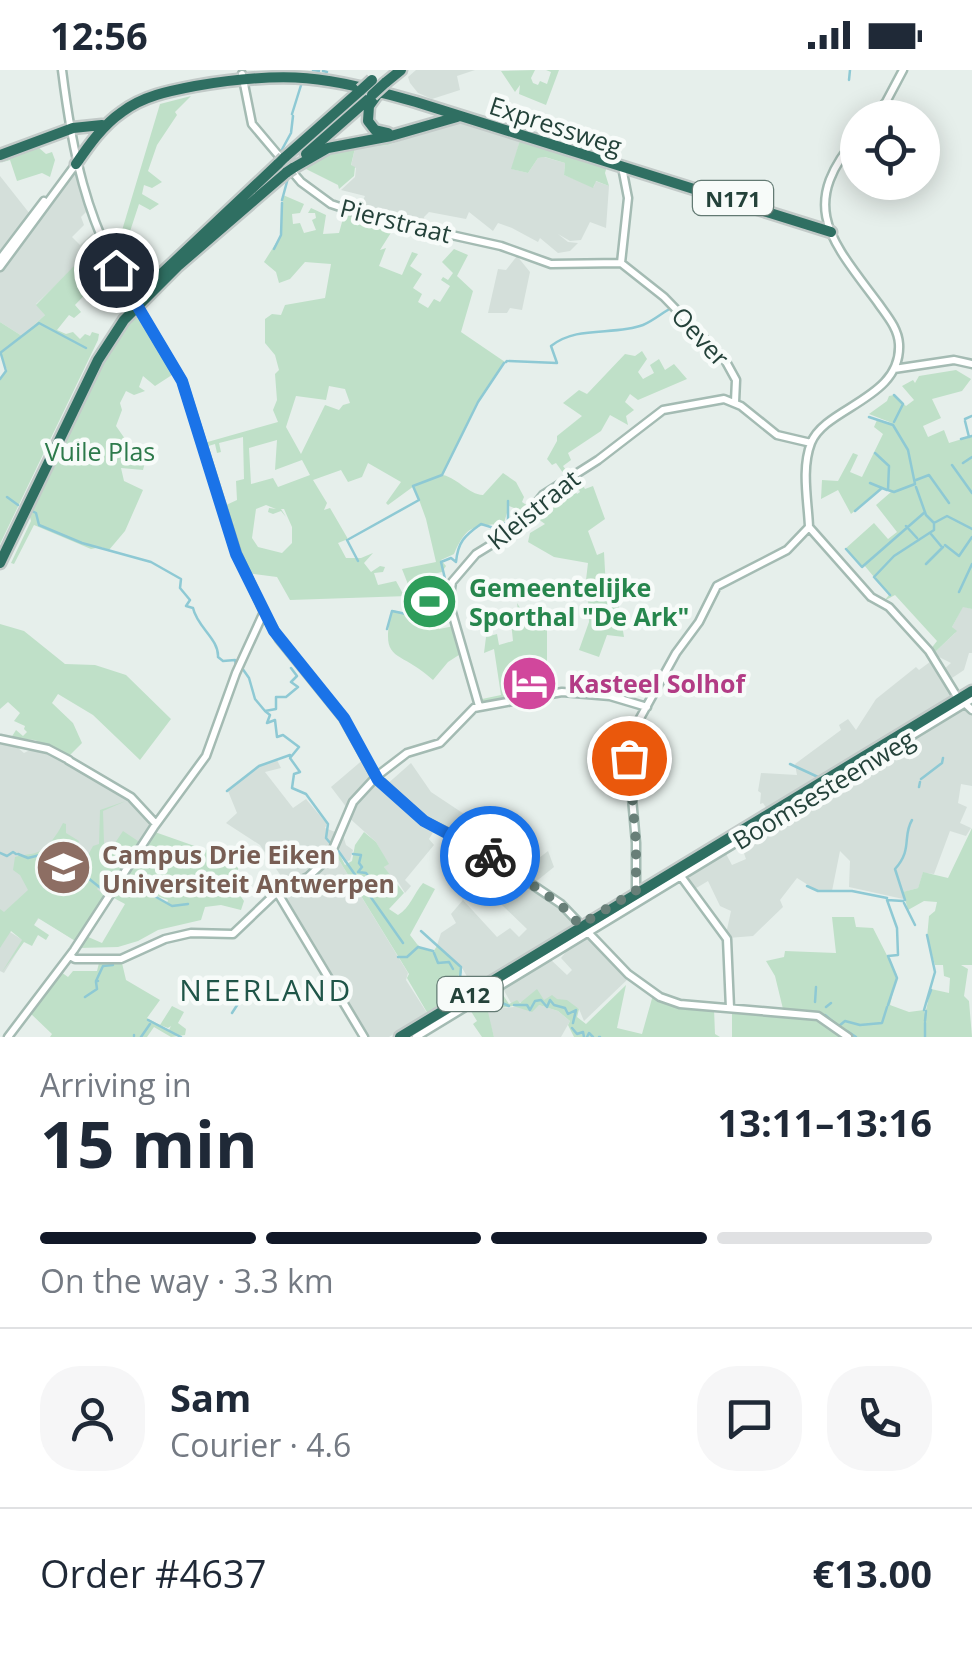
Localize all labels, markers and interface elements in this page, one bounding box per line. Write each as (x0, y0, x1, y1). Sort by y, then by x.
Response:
text: 12:56 (50, 9, 148, 61)
street label: Expressweg (485, 88, 627, 163)
map controls (840, 100, 940, 200)
button: locate (840, 100, 940, 200)
road number: N171 (693, 181, 773, 215)
street label: Pierstraat (337, 190, 455, 250)
pin (74, 228, 159, 313)
icon: home (89, 243, 144, 298)
street label: Oever (665, 299, 737, 373)
park label: Vuile Plas (45, 434, 155, 468)
street label: Kleistraat (480, 461, 586, 557)
place label: Gemeentelijke Sporthal "De Ark" (469, 570, 689, 633)
sports icon: Gemeentelijke Sporthal "De Ark" (400, 571, 460, 631)
hotel icon: Kasteel Solhof (499, 653, 559, 713)
place label: Kasteel Solhof (568, 666, 746, 700)
pin (587, 716, 672, 801)
street label: Boomsesteenweg (726, 721, 921, 857)
icon: bag (602, 731, 657, 786)
courier (440, 806, 540, 906)
icon: bike (463, 829, 518, 884)
place label: Campus Drie Eiken Universiteit Antwerpen (102, 837, 395, 900)
school or university icon: Campus Drie Eiken Universiteit Antwerpen (33, 838, 93, 898)
district label: NEERLAND (179, 969, 353, 1010)
road number: A12 (438, 977, 502, 1011)
text: Arriving in (40, 1063, 192, 1106)
text: 13:11–13:16 (718, 1096, 932, 1148)
text: 15 min (40, 1099, 258, 1187)
text: On the way · 3.3 km (40, 1259, 334, 1302)
button: person (40, 1366, 145, 1471)
button: chat (697, 1366, 802, 1471)
button: phone (827, 1366, 932, 1471)
text: Sam (170, 1371, 251, 1423)
text: Courier · 4.6 (170, 1423, 351, 1466)
text: Order #4637 (40, 1547, 267, 1599)
text: €13.00 (813, 1547, 932, 1599)

